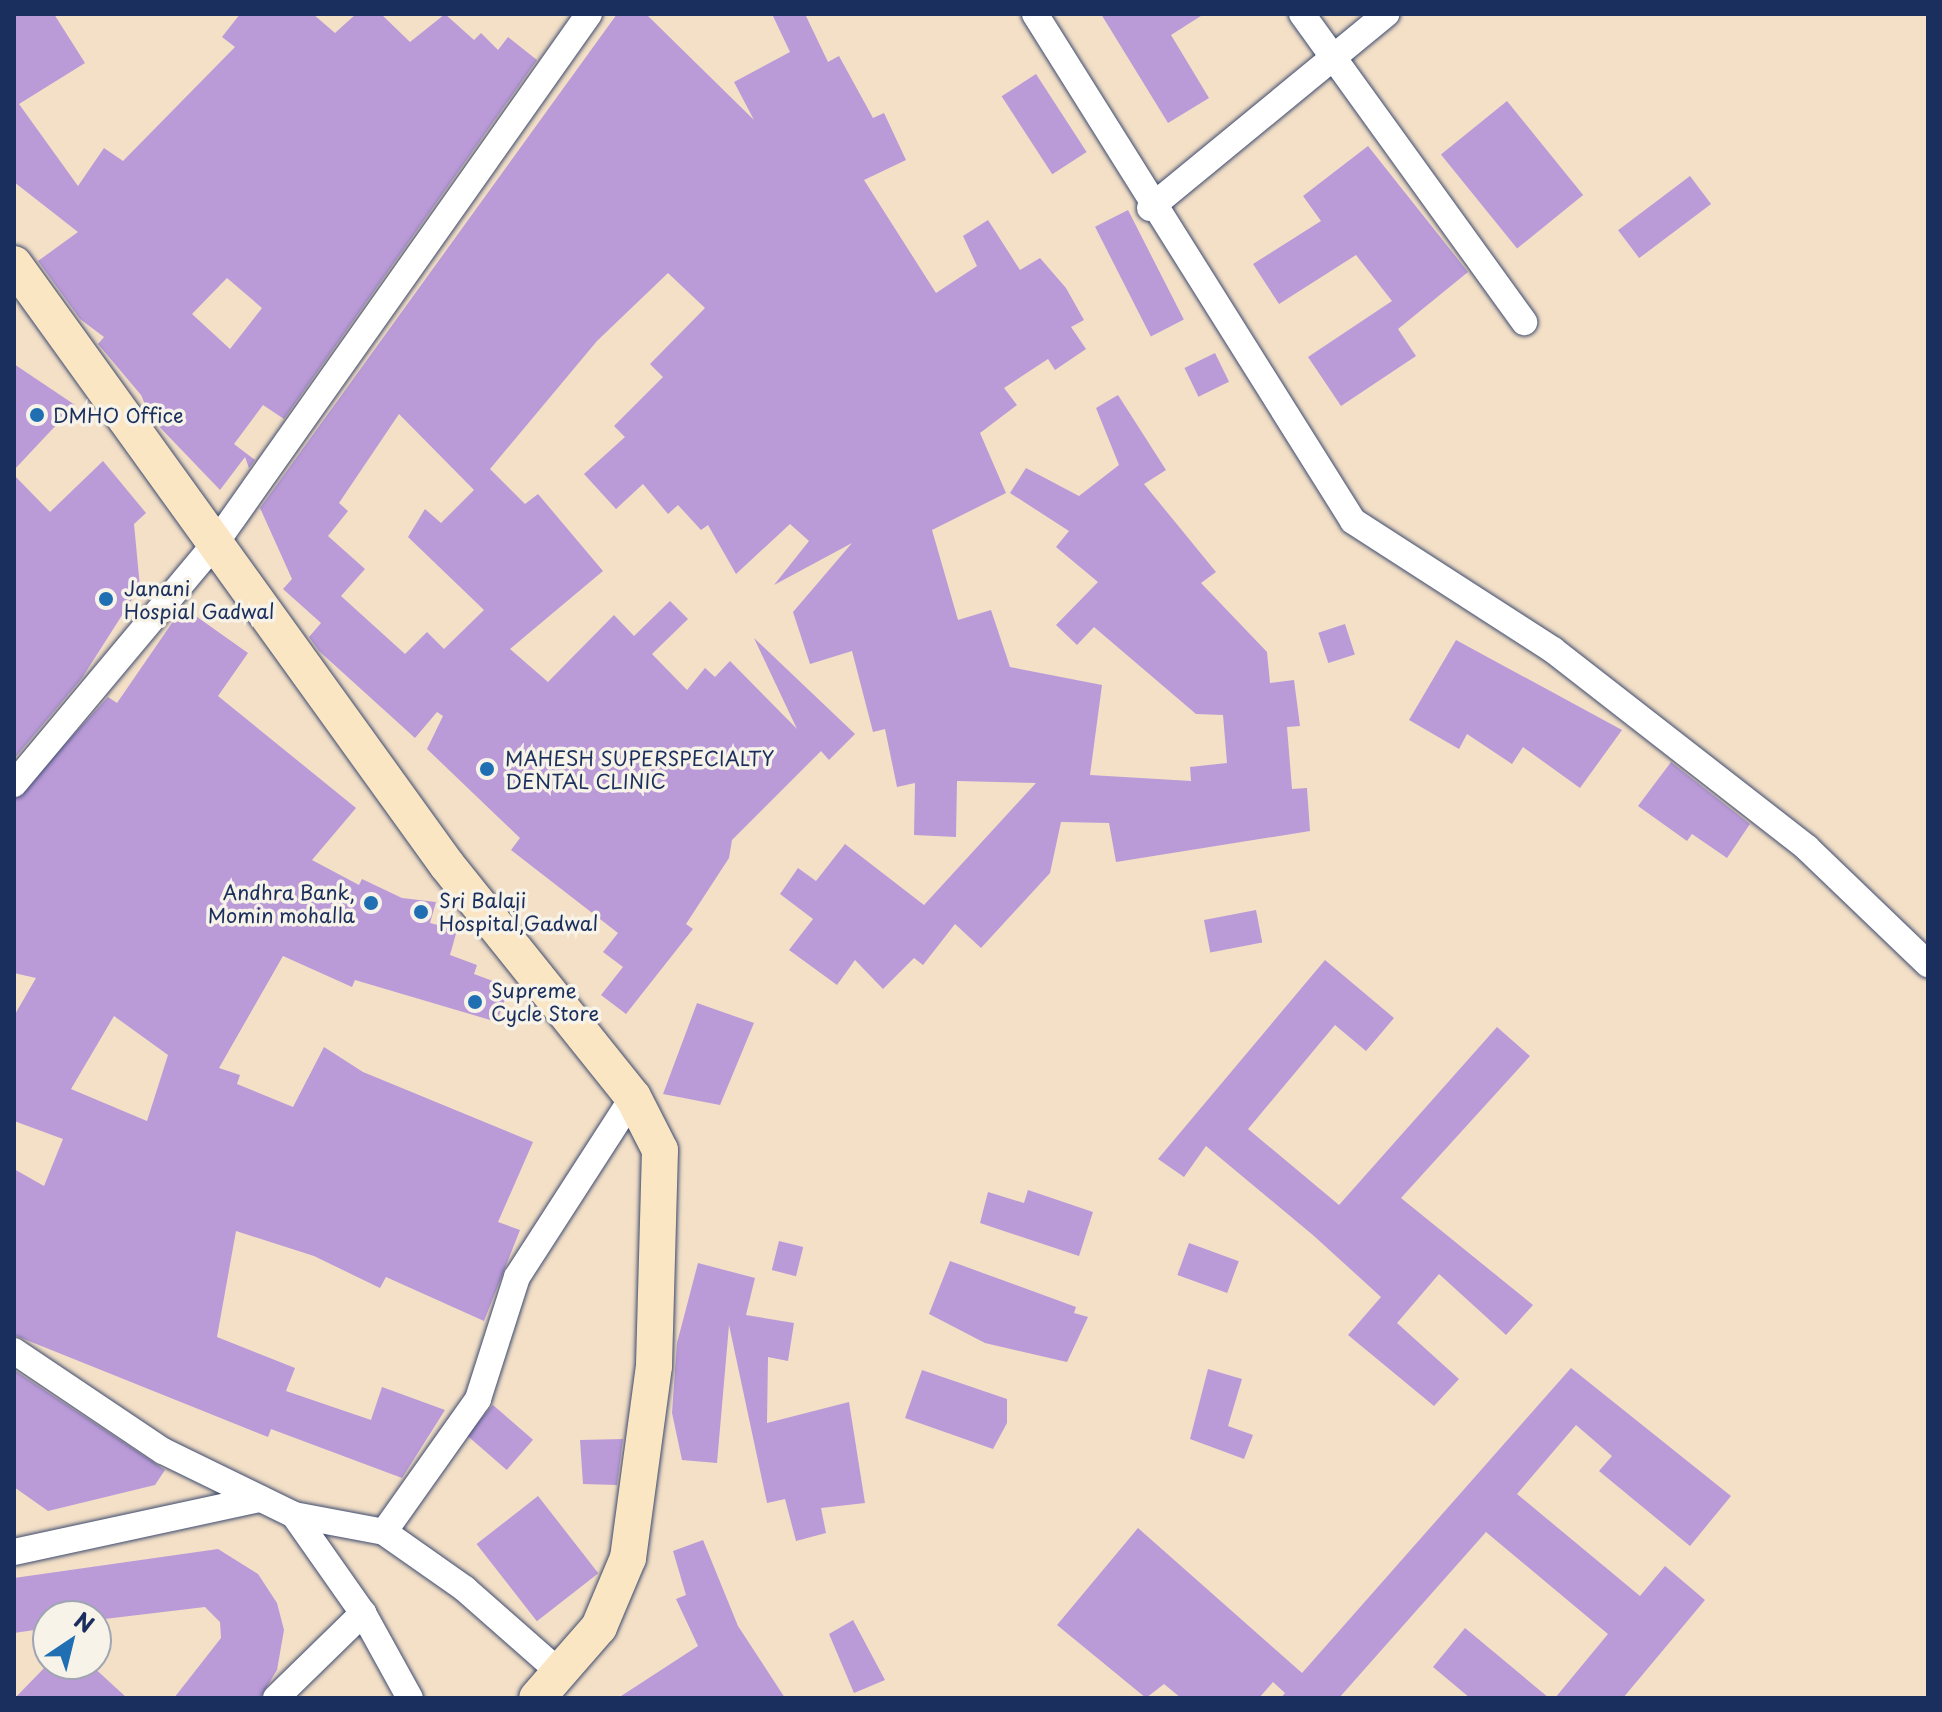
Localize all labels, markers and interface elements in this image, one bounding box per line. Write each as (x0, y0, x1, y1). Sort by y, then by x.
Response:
place label: DMHO Office (53, 403, 184, 427)
marker: DMHO Office (28, 406, 46, 424)
place label: Janani Hospial Gadwal (124, 576, 276, 623)
marker: Janani Hospial Gadwal (95, 588, 117, 610)
place label: MAHESH SUPERSPECIALTY DENTAL CLINIC (505, 746, 775, 793)
marker: MAHESH SUPERSPECIALTY DENTAL CLINIC (476, 758, 498, 780)
place label: Andhra Bank, Momin mohalla (207, 880, 355, 927)
place label: Sri Balaji Hospital,Gadwal (439, 888, 598, 935)
marker: Andhra Bank, Momin mohalla (362, 894, 380, 912)
marker: Sri Balaji Hospital,Gadwal (410, 901, 432, 923)
place label: Supreme Cycle Store (491, 978, 601, 1025)
marker: Supreme Cycle Store (466, 993, 484, 1011)
north arrow (32, 1600, 112, 1680)
text: N (68, 1603, 102, 1640)

